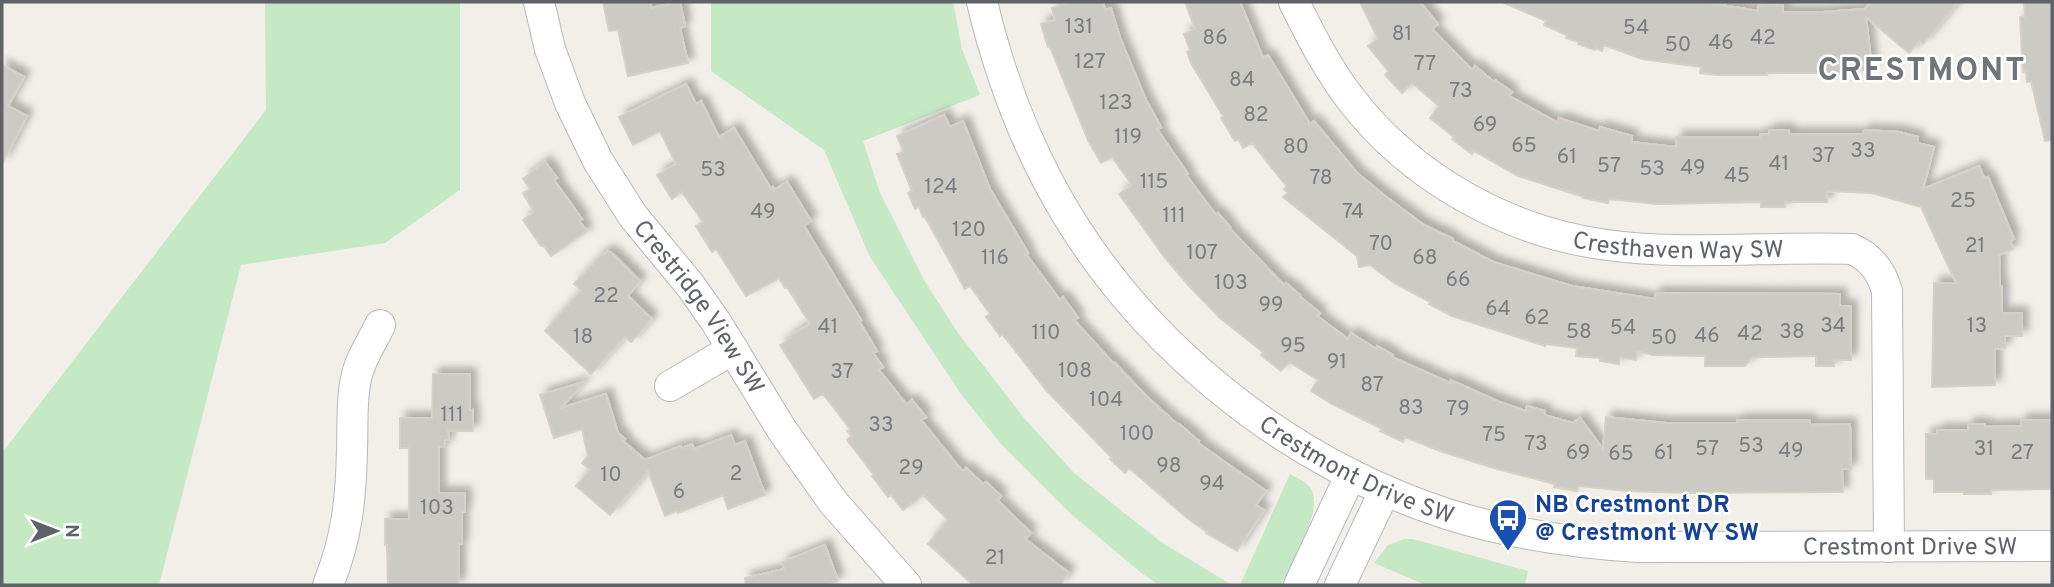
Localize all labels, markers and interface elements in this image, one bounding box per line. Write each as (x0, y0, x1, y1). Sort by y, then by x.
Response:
house number: 131 (1065, 14, 1093, 41)
house number: 54 (1623, 15, 1649, 42)
house number: 81 (1392, 21, 1412, 48)
house number: 86 (1202, 25, 1228, 52)
house number: 42 (1750, 25, 1776, 52)
house number: 46 (1708, 30, 1734, 57)
house number: 50 (1665, 32, 1691, 59)
house number: 127 (1074, 49, 1106, 76)
house number: 77 (1414, 51, 1436, 78)
district label: CRESTMONT (1818, 52, 2027, 92)
house number: 84 (1229, 67, 1255, 94)
house number: 73 (1449, 78, 1473, 105)
house number: 123 (1099, 90, 1133, 117)
house number: 82 (1243, 102, 1269, 129)
house number: 69 (1473, 112, 1497, 139)
house number: 119 (1114, 124, 1142, 151)
house number: 65 (1511, 133, 1537, 160)
house number: 80 (1283, 134, 1309, 161)
house number: 33 (1850, 138, 1876, 165)
house number: 37 (1811, 143, 1835, 170)
house number: 61 (1557, 144, 1577, 171)
house number: 41 (1769, 151, 1789, 178)
house number: 57 (1597, 153, 1621, 180)
house number: 49 (1680, 155, 1706, 182)
house number: 53 (1639, 156, 1665, 183)
house number: 53 (700, 157, 726, 184)
house number: 45 (1724, 163, 1750, 190)
house number: 78 (1309, 165, 1333, 192)
house number: 115 (1140, 169, 1168, 196)
house number: 124 (924, 174, 958, 201)
house number: 25 (1950, 188, 1976, 215)
house number: 49 (750, 199, 776, 226)
house number: 74 (1342, 199, 1364, 226)
house number: 111 (1162, 203, 1186, 230)
street label: Crestridge View SW (626, 215, 770, 400)
house number: 120 (952, 217, 986, 244)
street label: Cresthaven Way SW (1570, 226, 1784, 267)
house number: 70 (1369, 231, 1393, 258)
house number: 21 (1965, 233, 1985, 260)
house number: 107 (1186, 240, 1218, 267)
house number: 116 (981, 245, 1009, 272)
house number: 68 (1412, 245, 1438, 272)
house number: 66 (1445, 267, 1471, 294)
house number: 103 (1214, 270, 1248, 297)
house number: 22 (593, 283, 619, 310)
house number: 99 (1258, 292, 1284, 319)
house number: 64 (1485, 296, 1511, 323)
house number: 62 (1524, 305, 1550, 332)
house number: 34 (1820, 313, 1846, 340)
house number: 13 (1967, 313, 1987, 340)
house number: 41 (818, 314, 838, 341)
house number: 54 (1610, 315, 1636, 342)
house number: 58 (1566, 319, 1592, 346)
house number: 38 (1779, 319, 1805, 346)
house number: 110 (1031, 320, 1061, 347)
house number: 42 (1737, 321, 1763, 348)
house number: 46 (1694, 323, 1720, 350)
house number: 18 (573, 324, 593, 351)
house number: 50 (1651, 325, 1677, 352)
house number: 95 (1280, 333, 1306, 360)
house number: 91 (1327, 349, 1347, 376)
house number: 108 (1058, 358, 1092, 385)
house number: 37 (830, 359, 854, 386)
house number: 87 (1360, 372, 1384, 399)
house number: 104 (1089, 387, 1123, 414)
house number: 83 (1398, 395, 1424, 422)
house number: 79 (1446, 396, 1470, 423)
house number: 111 (440, 402, 464, 429)
street label: Crestmont Drive SW (1252, 410, 1457, 532)
house number: 33 (868, 412, 894, 439)
house number: 100 (1120, 421, 1154, 448)
house number: 75 (1482, 422, 1506, 449)
house number: 73 (1524, 431, 1548, 458)
house number: 53 (1738, 433, 1764, 460)
house number: 57 (1695, 436, 1719, 463)
house number: 31 (1974, 436, 1994, 463)
house number: 49 (1778, 438, 1804, 465)
house number: 69 (1566, 440, 1590, 467)
house number: 61 (1654, 440, 1674, 467)
house number: 27 (2010, 440, 2034, 467)
house number: 65 (1608, 441, 1634, 468)
house number: 98 (1156, 453, 1182, 480)
house number: 29 (898, 455, 924, 482)
house number: 2 (730, 461, 742, 488)
house number: 10 (600, 462, 622, 489)
house number: 94 (1199, 471, 1225, 498)
house number: 6 (673, 479, 685, 506)
place label: NB Crestmont DR @ Crestmont WY SW (1535, 491, 1759, 549)
house number: 103 (420, 495, 454, 522)
north arrow (21, 496, 91, 566)
bus stop icon: NB Crestmont DR @ Crestmont WY SW (1487, 497, 1529, 552)
text: N (59, 524, 83, 538)
street label: Crestmont Drive SW (1803, 533, 2017, 564)
house number: 21 (985, 545, 1005, 572)

